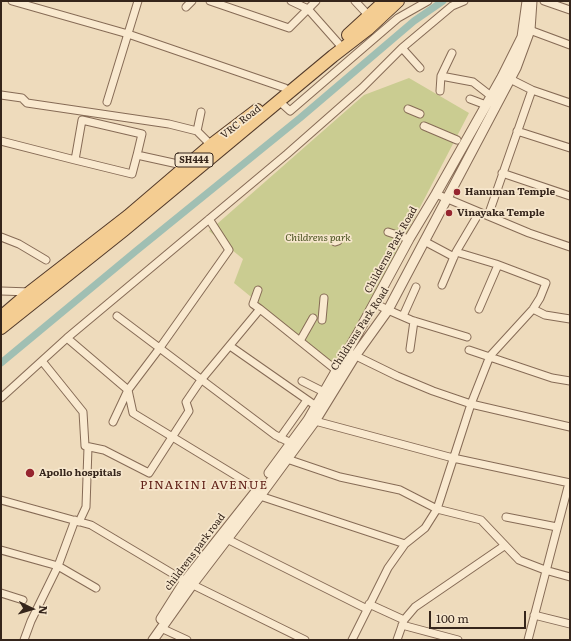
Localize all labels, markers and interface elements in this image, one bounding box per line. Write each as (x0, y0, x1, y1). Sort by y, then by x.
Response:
street label: VRC Road (219, 103, 263, 141)
road number: SH444 (175, 153, 213, 167)
place label: Hanuman Temple (465, 186, 555, 198)
marker: Hanuman Temple (452, 187, 462, 197)
street label: Childerns Park Road (362, 205, 420, 295)
place label: Vinayaka Temple (457, 207, 545, 219)
marker: Vinayaka Temple (444, 208, 454, 218)
park label: Childrens park (285, 232, 351, 244)
street label: Childrens Park Road (329, 285, 391, 373)
marker: Apollo hospitals (24, 467, 36, 479)
place label: Apollo hospitals (39, 467, 121, 479)
district label: PINAKINI AVENUE (140, 478, 268, 492)
street label: childrens park road (162, 511, 228, 593)
north arrow (12, 589, 52, 629)
scale bar (431, 603, 528, 629)
text: N (36, 605, 52, 615)
text: 100 m (436, 609, 469, 627)

